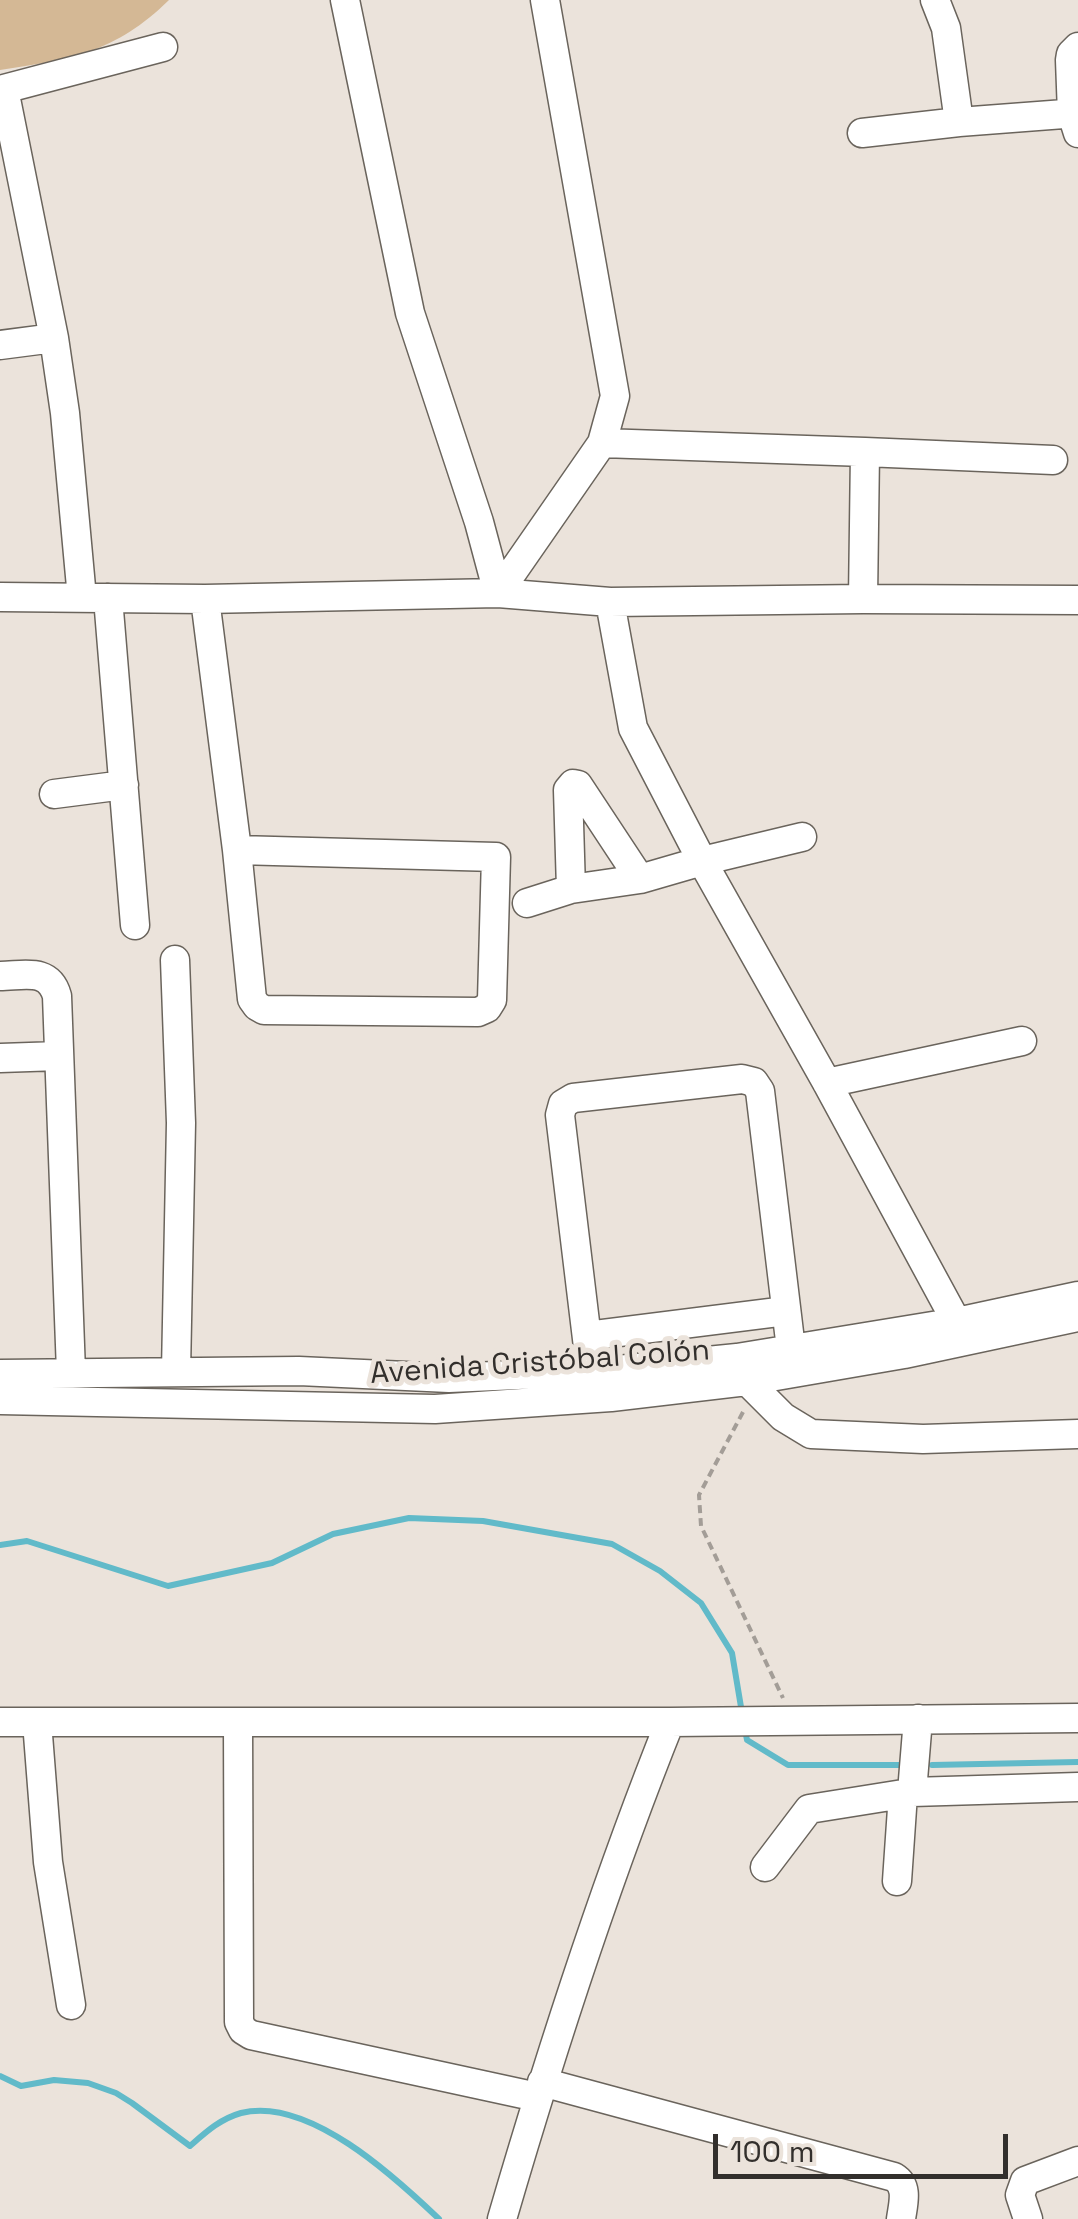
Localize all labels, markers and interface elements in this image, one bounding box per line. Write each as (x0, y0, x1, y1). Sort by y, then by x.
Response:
street label: Avenida Cristóbal Colón (369, 1333, 711, 1393)
scale bar (718, 2114, 1013, 2176)
text: 100 m (730, 2132, 815, 2171)

